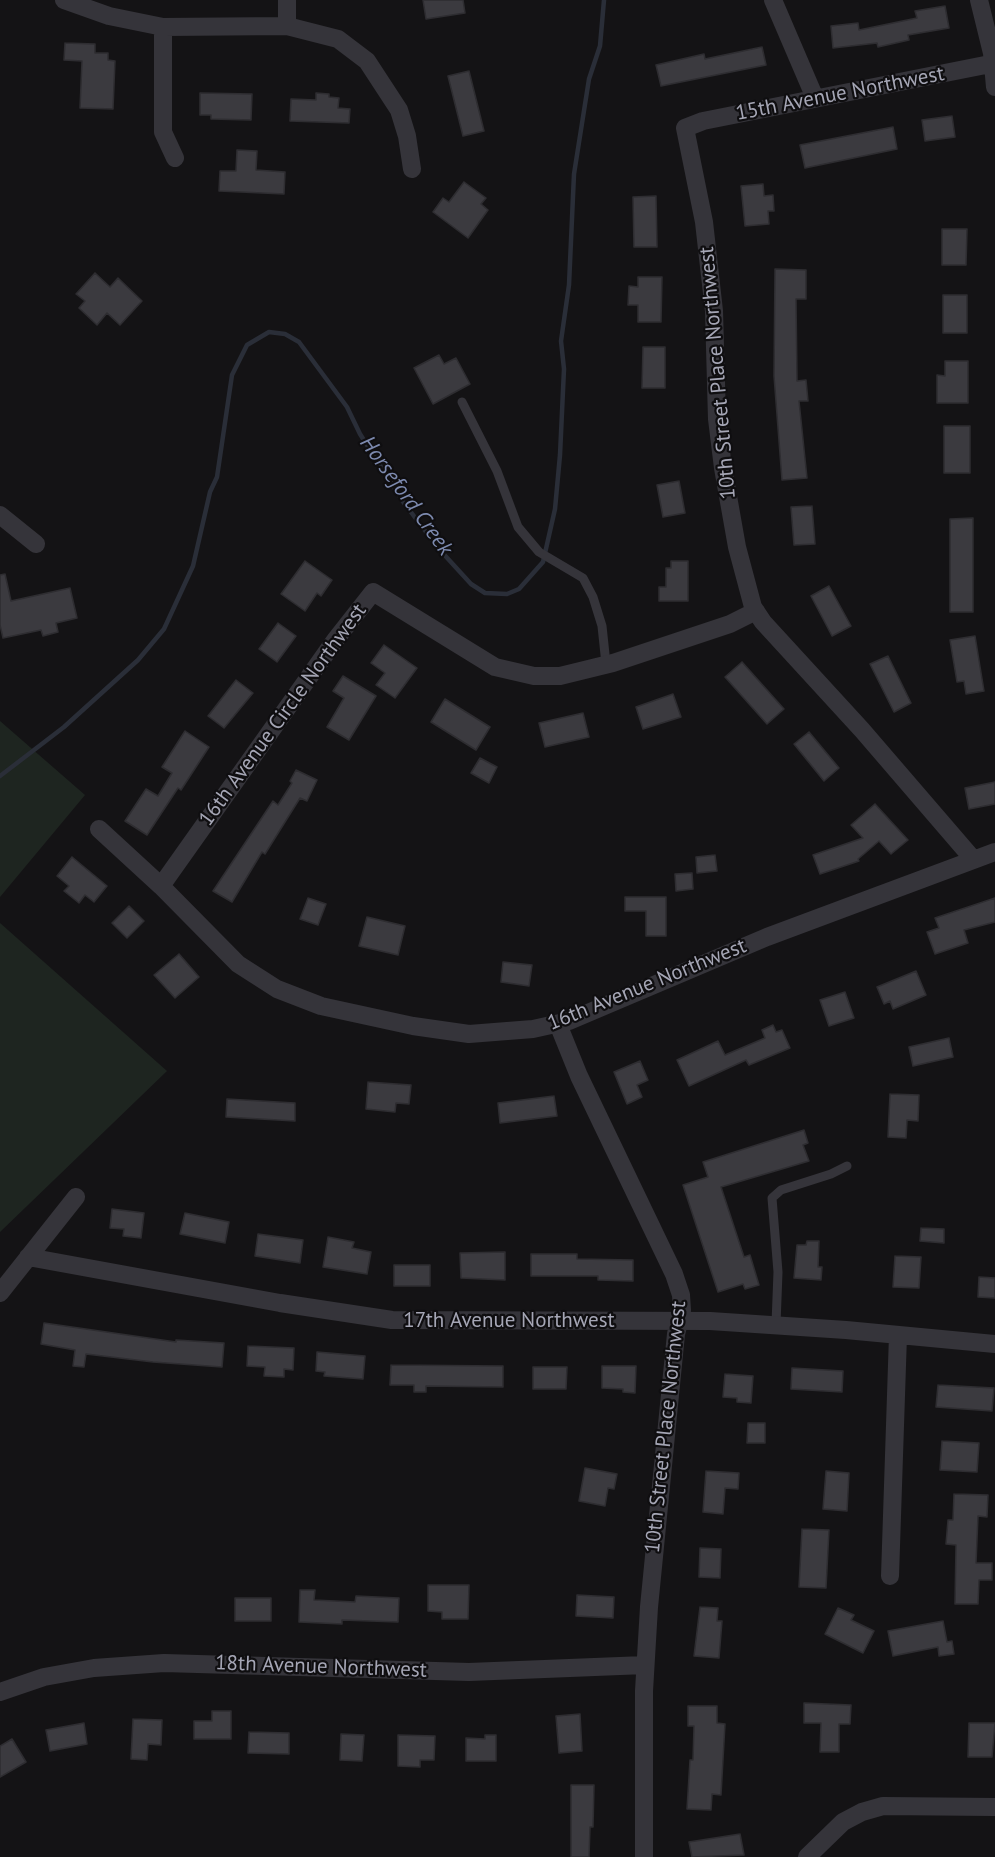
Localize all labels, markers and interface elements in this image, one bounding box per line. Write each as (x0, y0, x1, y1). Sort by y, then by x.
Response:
street label: 15th Avenue Northwest (734, 61, 946, 127)
street label: 10th Street Place Northwest (694, 246, 742, 500)
water label: Horseford Creek (354, 431, 458, 561)
street label: 16th Avenue Circle Northwest (194, 599, 372, 831)
street label: 16th Avenue Northwest (544, 934, 750, 1036)
street label: 10th Street Place Northwest (640, 1300, 692, 1554)
street label: 17th Avenue Northwest (403, 1308, 615, 1334)
street label: 18th Avenue Northwest (215, 1651, 427, 1683)

